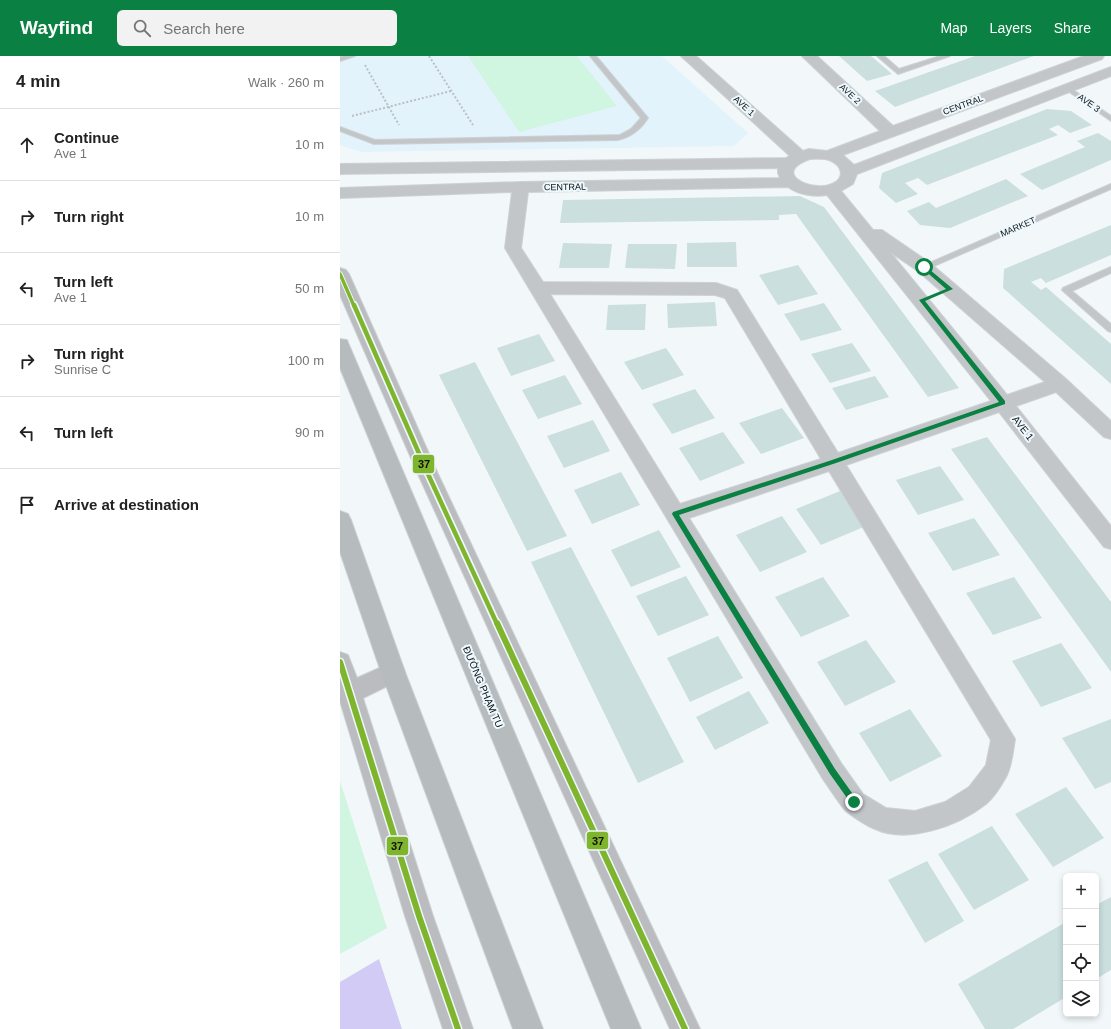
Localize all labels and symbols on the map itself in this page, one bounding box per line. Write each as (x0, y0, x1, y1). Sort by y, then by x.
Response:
street label: AVE 2 (837, 82, 863, 106)
street label: AVE 3 (1076, 92, 1102, 114)
street label: CENTRAL (942, 93, 984, 117)
street label: AVE 1 (731, 94, 757, 118)
street label: CENTRAL (544, 182, 586, 192)
street label: MARKET (999, 215, 1038, 239)
route start (915, 258, 933, 276)
street label: AVE 1 (1010, 414, 1036, 443)
line badge: 37 (412, 454, 435, 474)
text: 37 (418, 458, 430, 470)
street label: ĐƯỜNG PHẠM TU (461, 644, 506, 729)
route end (845, 793, 863, 811)
line badge: 37 (586, 831, 609, 850)
text: 37 (592, 835, 604, 847)
line badge: 37 (386, 836, 409, 856)
text: 37 (391, 840, 403, 852)

